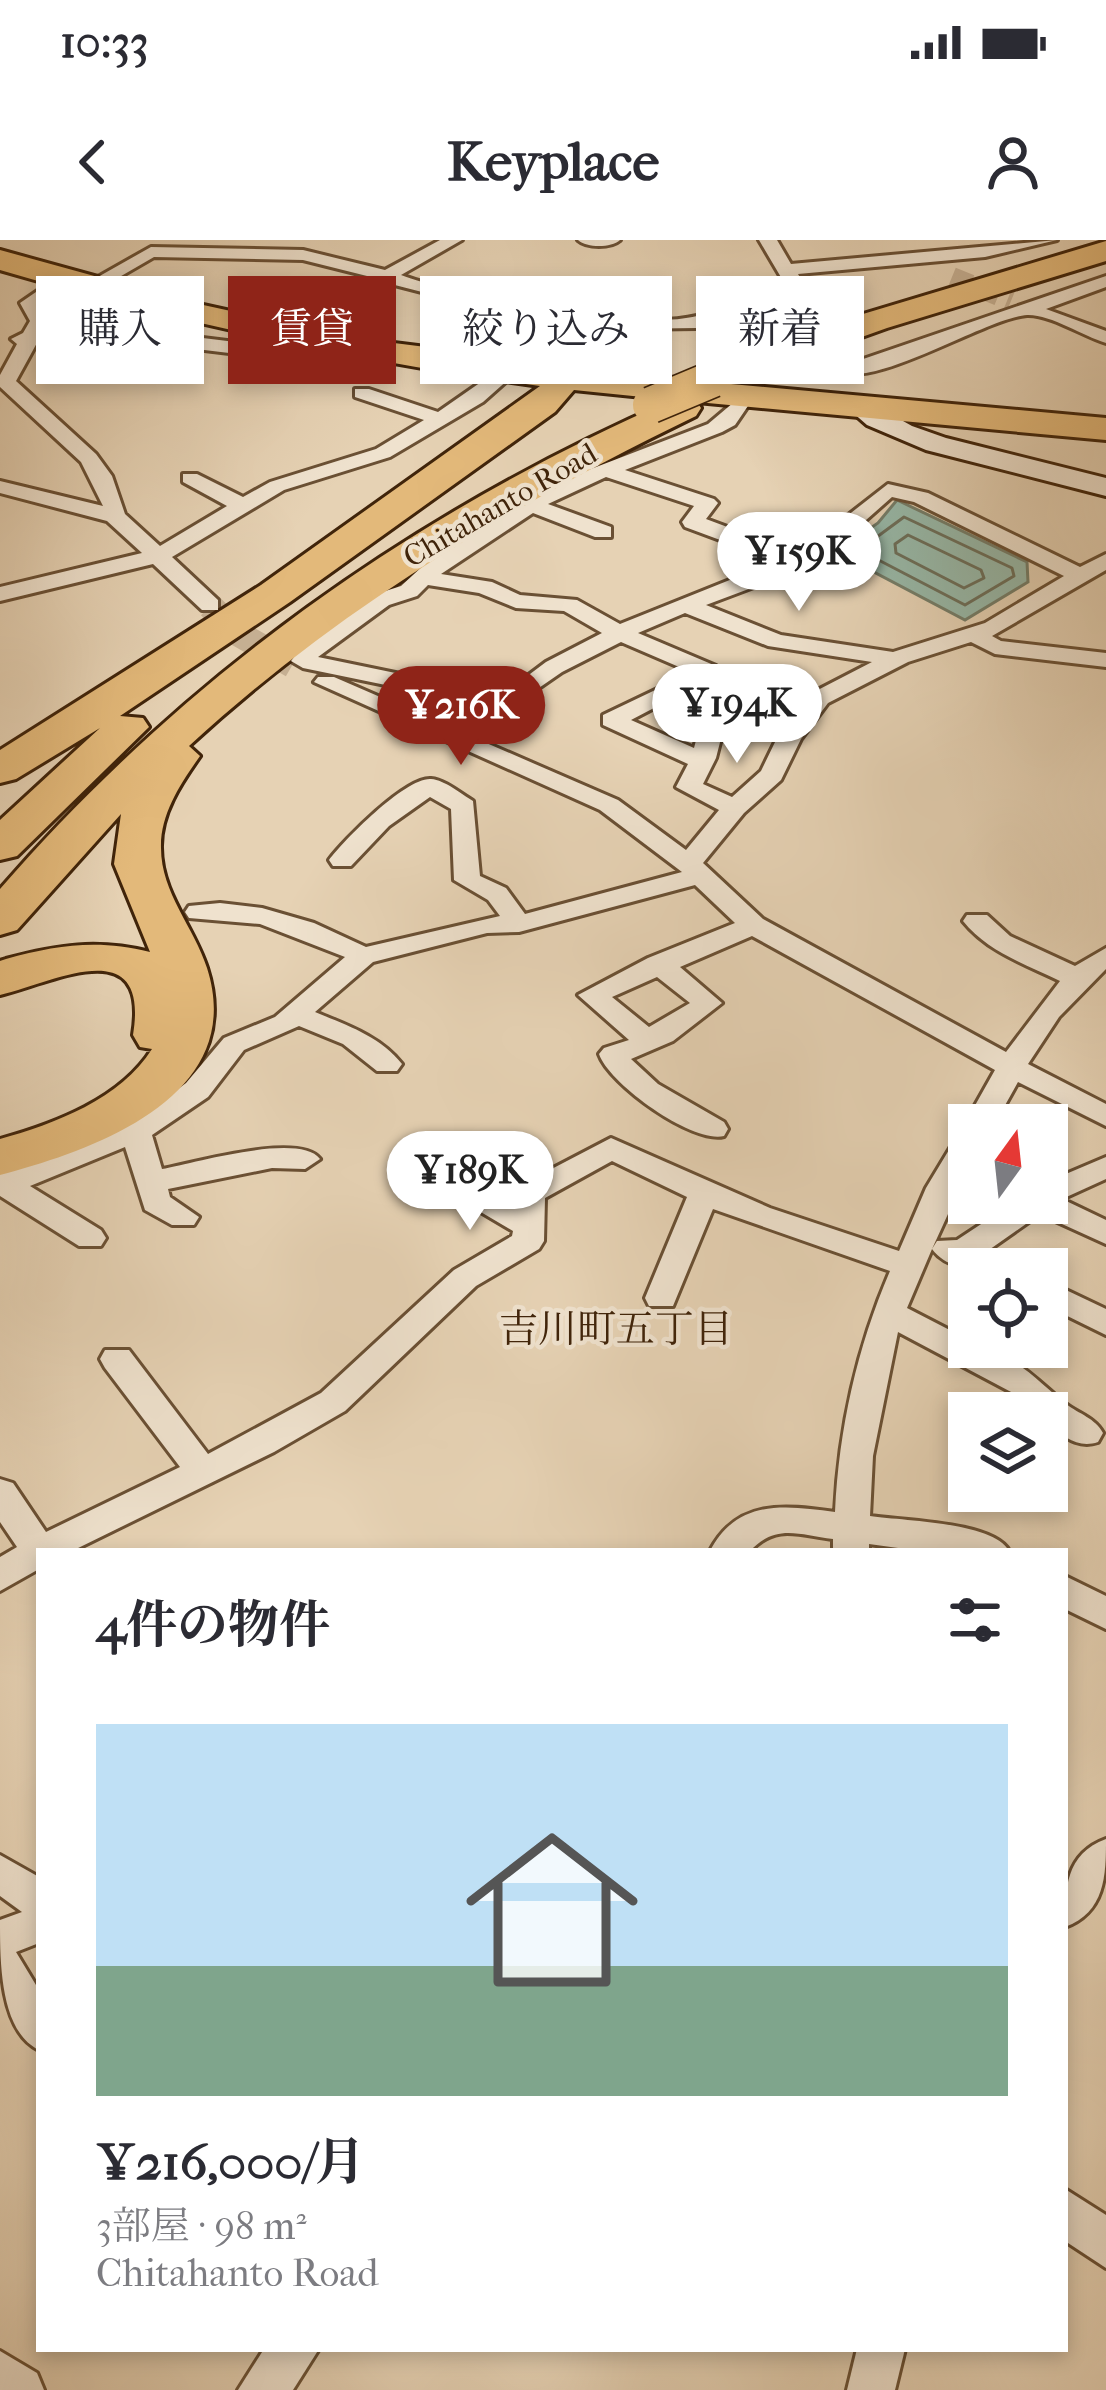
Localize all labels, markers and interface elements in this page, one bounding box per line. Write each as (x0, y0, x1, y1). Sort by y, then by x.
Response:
text: 10:33 (60, 16, 148, 69)
icon: back (60, 129, 126, 195)
icon: person (980, 129, 1046, 195)
text: Keyplace (447, 131, 659, 194)
chip: 購入 (36, 276, 204, 384)
chip: 賃貸 (228, 276, 396, 384)
chip: 絞り込み (420, 276, 672, 384)
chip: 新着 (696, 276, 864, 384)
street label: Chitahanto Road (397, 436, 604, 575)
pin: ¥159K (715, 512, 883, 614)
text: ¥159K (744, 528, 854, 574)
pin: ¥194K (653, 664, 821, 766)
pin: ¥216K (377, 666, 545, 768)
text: ¥194K (679, 680, 795, 726)
text: ¥216K (404, 682, 518, 728)
north arrow (948, 1104, 1068, 1224)
map controls (948, 1104, 1068, 1512)
pin: ¥189K (386, 1131, 554, 1233)
text: ¥189K (414, 1147, 526, 1193)
button: locate (948, 1248, 1068, 1368)
district label: 吉川町五丁目 (499, 1306, 733, 1352)
button: layers (948, 1392, 1068, 1512)
icon: filters (942, 1587, 1008, 1653)
text: 4件の物件 (96, 1595, 330, 1655)
icon: home (444, 1802, 660, 2018)
text: ¥216,000/月 (96, 2132, 366, 2192)
text: 3部屋 · 98 m² (96, 2203, 306, 2249)
text: Chitahanto Road (96, 2250, 379, 2296)

